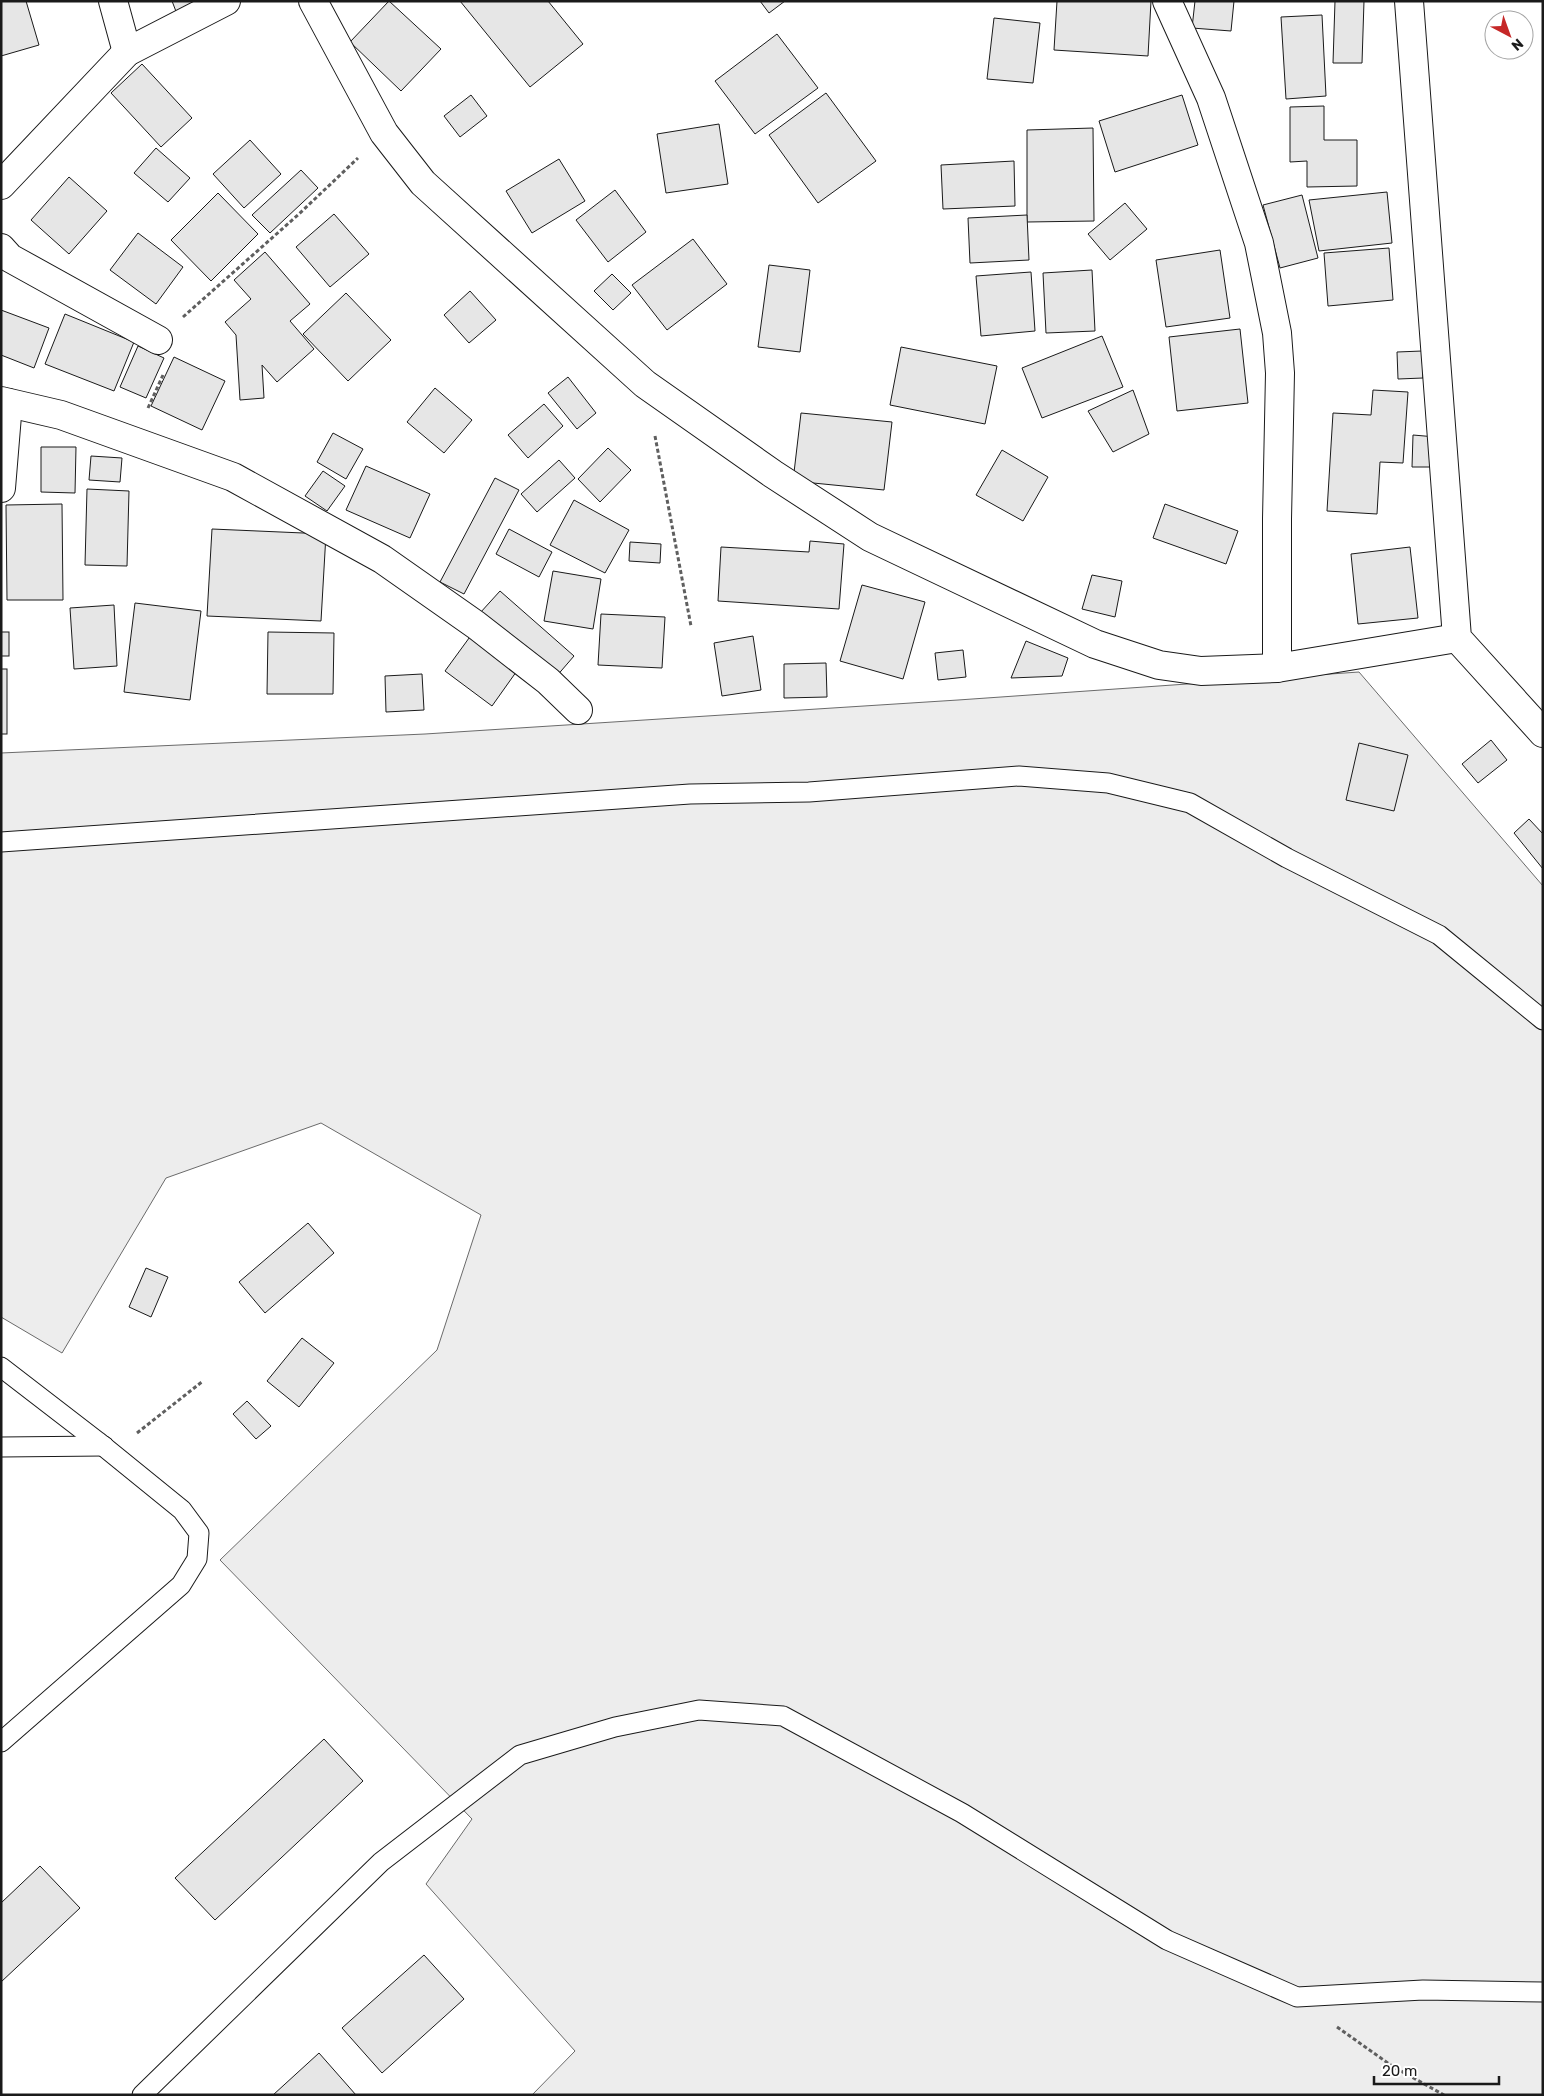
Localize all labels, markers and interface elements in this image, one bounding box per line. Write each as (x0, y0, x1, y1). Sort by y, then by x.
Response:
north arrow (1484, 10, 1534, 60)
text: N (1508, 35, 1527, 54)
scale bar (1374, 2054, 1499, 2086)
text: 20 m (1382, 2062, 1417, 2080)

